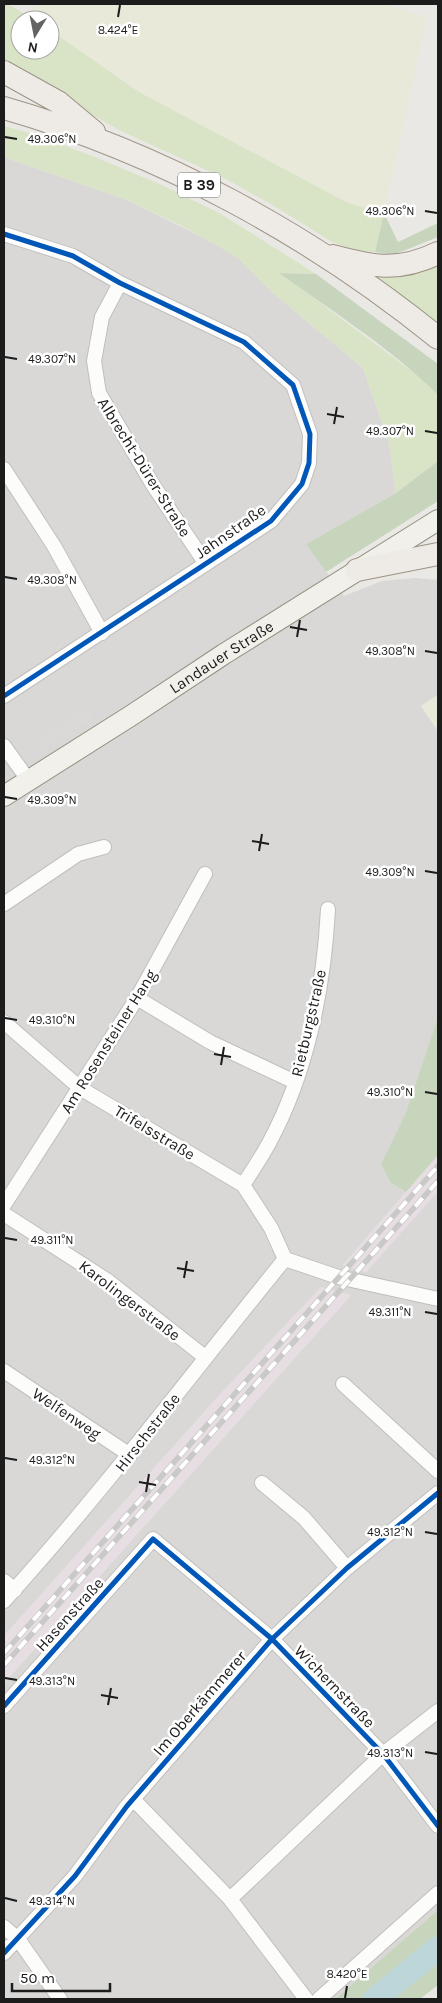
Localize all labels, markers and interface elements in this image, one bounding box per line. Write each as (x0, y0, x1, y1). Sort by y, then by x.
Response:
north arrow (10, 10, 60, 60)
text: 8.424°E (98, 23, 138, 37)
text: N (26, 38, 39, 57)
text: 49.306°N (27, 132, 77, 146)
road number: B 39 (178, 172, 220, 198)
text: 49.306°N (365, 204, 415, 218)
text: 49.307°N (28, 352, 76, 366)
street label: Albrecht-Dürer-Straße (94, 394, 195, 540)
text: 49.307°N (366, 424, 414, 438)
street label: Jahnstraße (191, 500, 269, 563)
text: 49.308°N (27, 573, 77, 587)
street label: Landauer Straße (166, 617, 277, 698)
text: 49.308°N (365, 644, 415, 658)
text: 49.309°N (27, 793, 77, 807)
text: 49.309°N (365, 865, 415, 879)
street label: Am Rosensteiner Hang (56, 966, 160, 1117)
street label: Rietburgstraße (287, 968, 330, 1079)
text: 49.310°N (29, 1013, 75, 1027)
text: 49.310°N (367, 1085, 413, 1099)
street label: Trifelsstraße (111, 1101, 199, 1164)
text: 49.311°N (30, 1233, 74, 1247)
street label: Karolingerstraße (75, 1256, 184, 1345)
text: 49.311°N (368, 1305, 412, 1319)
street label: Welfenweg (29, 1384, 105, 1443)
street label: Hirschstraße (111, 1389, 184, 1475)
text: 49.312°N (29, 1453, 75, 1467)
text: 49.312°N (367, 1525, 413, 1539)
street label: Hasenstraße (31, 1573, 107, 1655)
street label: Wichernstraße (290, 1641, 379, 1732)
street label: Im Oberkämmerer (149, 1647, 250, 1760)
text: 49.313°N (29, 1674, 75, 1688)
text: 49.313°N (367, 1746, 413, 1760)
text: 49.314°N (29, 1894, 75, 1908)
scale bar (12, 1960, 110, 1992)
text: 8.420°E (326, 1967, 368, 1981)
text: 50 m (20, 1969, 55, 1987)

